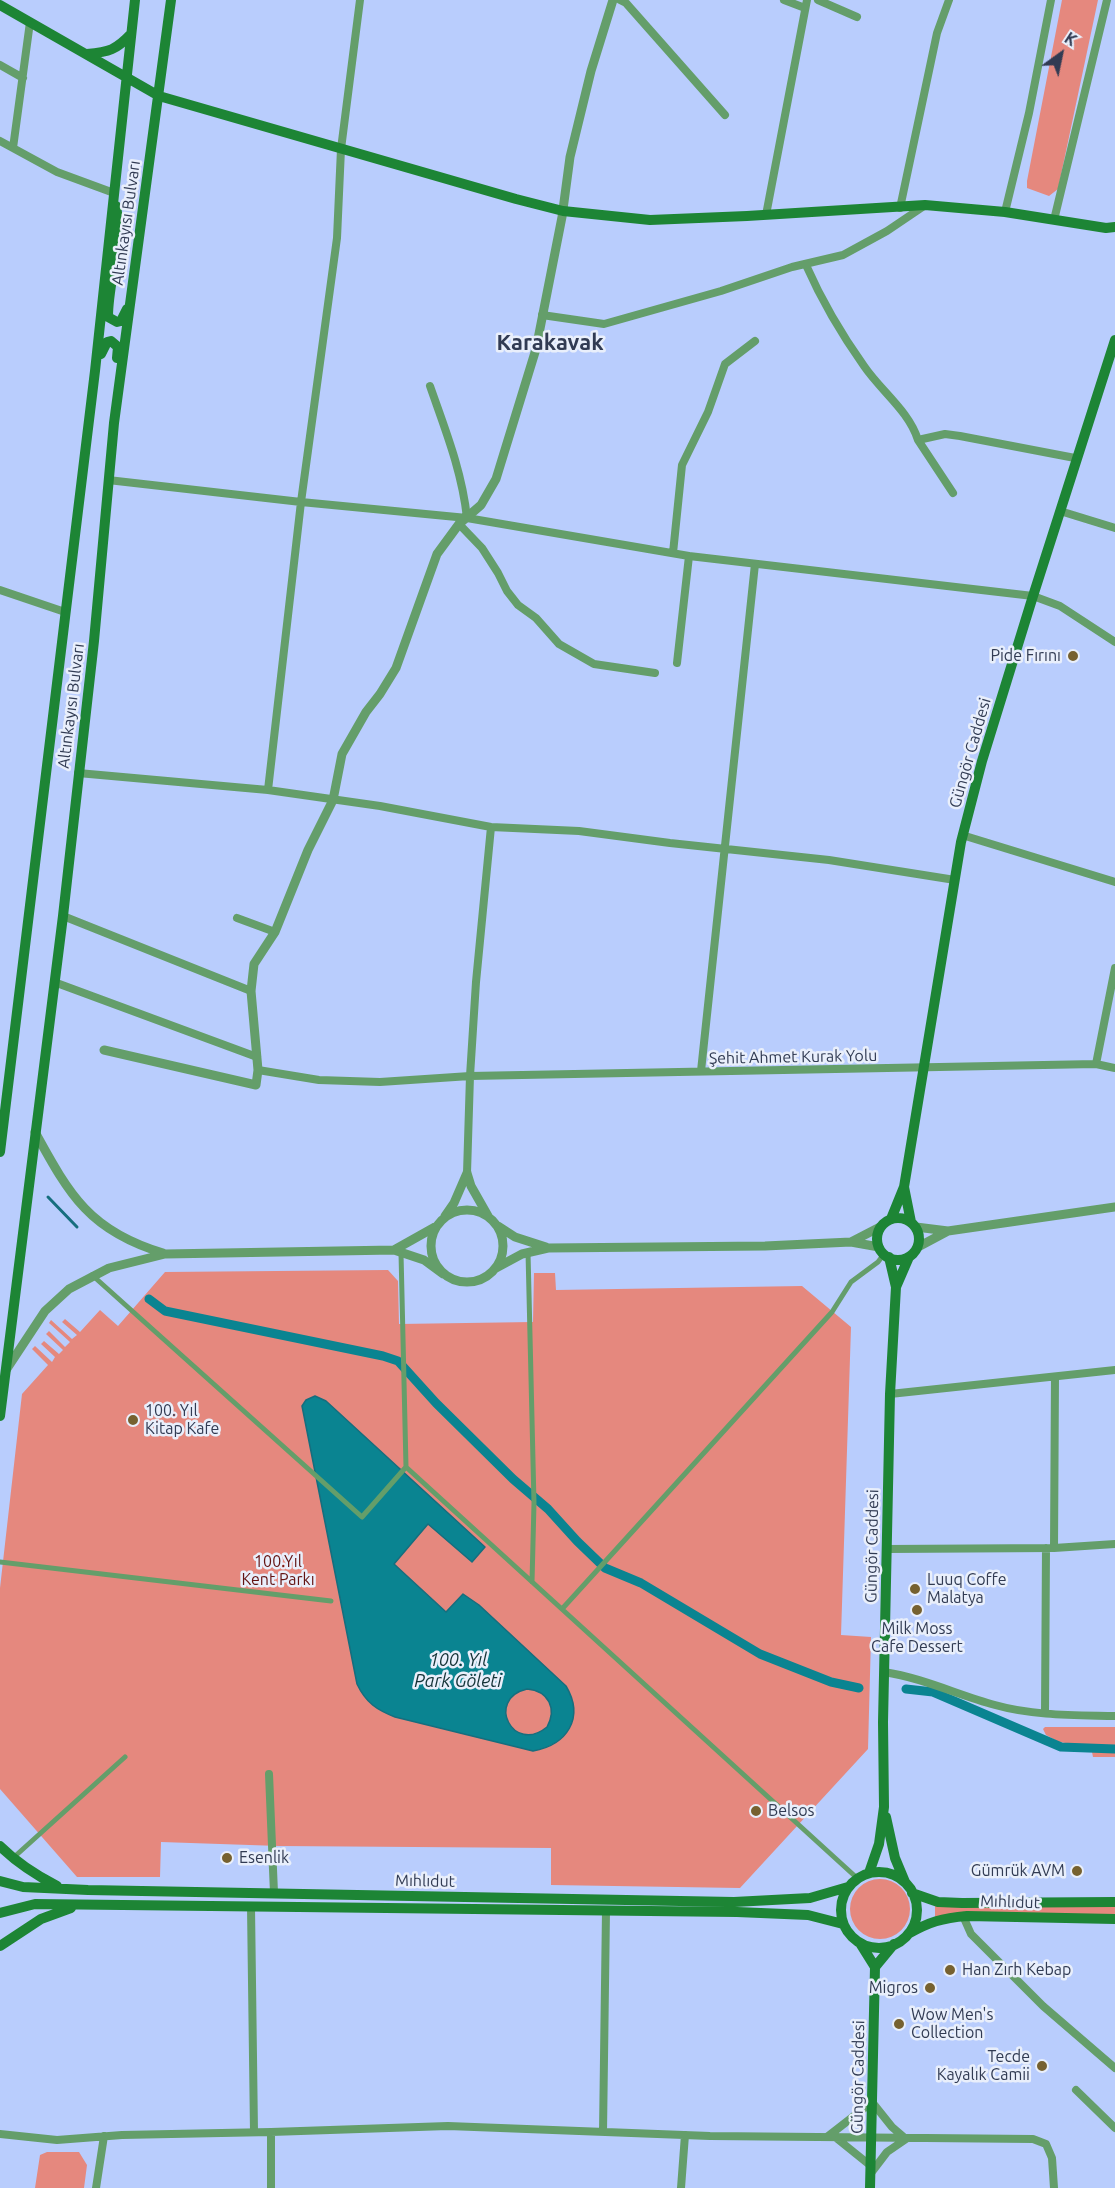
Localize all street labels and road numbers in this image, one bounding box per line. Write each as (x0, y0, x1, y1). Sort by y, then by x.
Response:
street label: Altınkayısı Bulvarı (108, 159, 144, 287)
street label: Altınkayısı Bulvarı (54, 642, 88, 770)
street label: Güngör Caddesi (945, 696, 995, 810)
street label: Şehit Ahmet Kurak Yolu (709, 1046, 877, 1068)
street label: Güngör Caddesi (861, 1489, 883, 1603)
street label: Mıhlıdut (395, 1871, 455, 1891)
street label: Mıhlıdut (980, 1891, 1040, 1913)
street label: Güngör Caddesi (847, 2020, 869, 2134)

